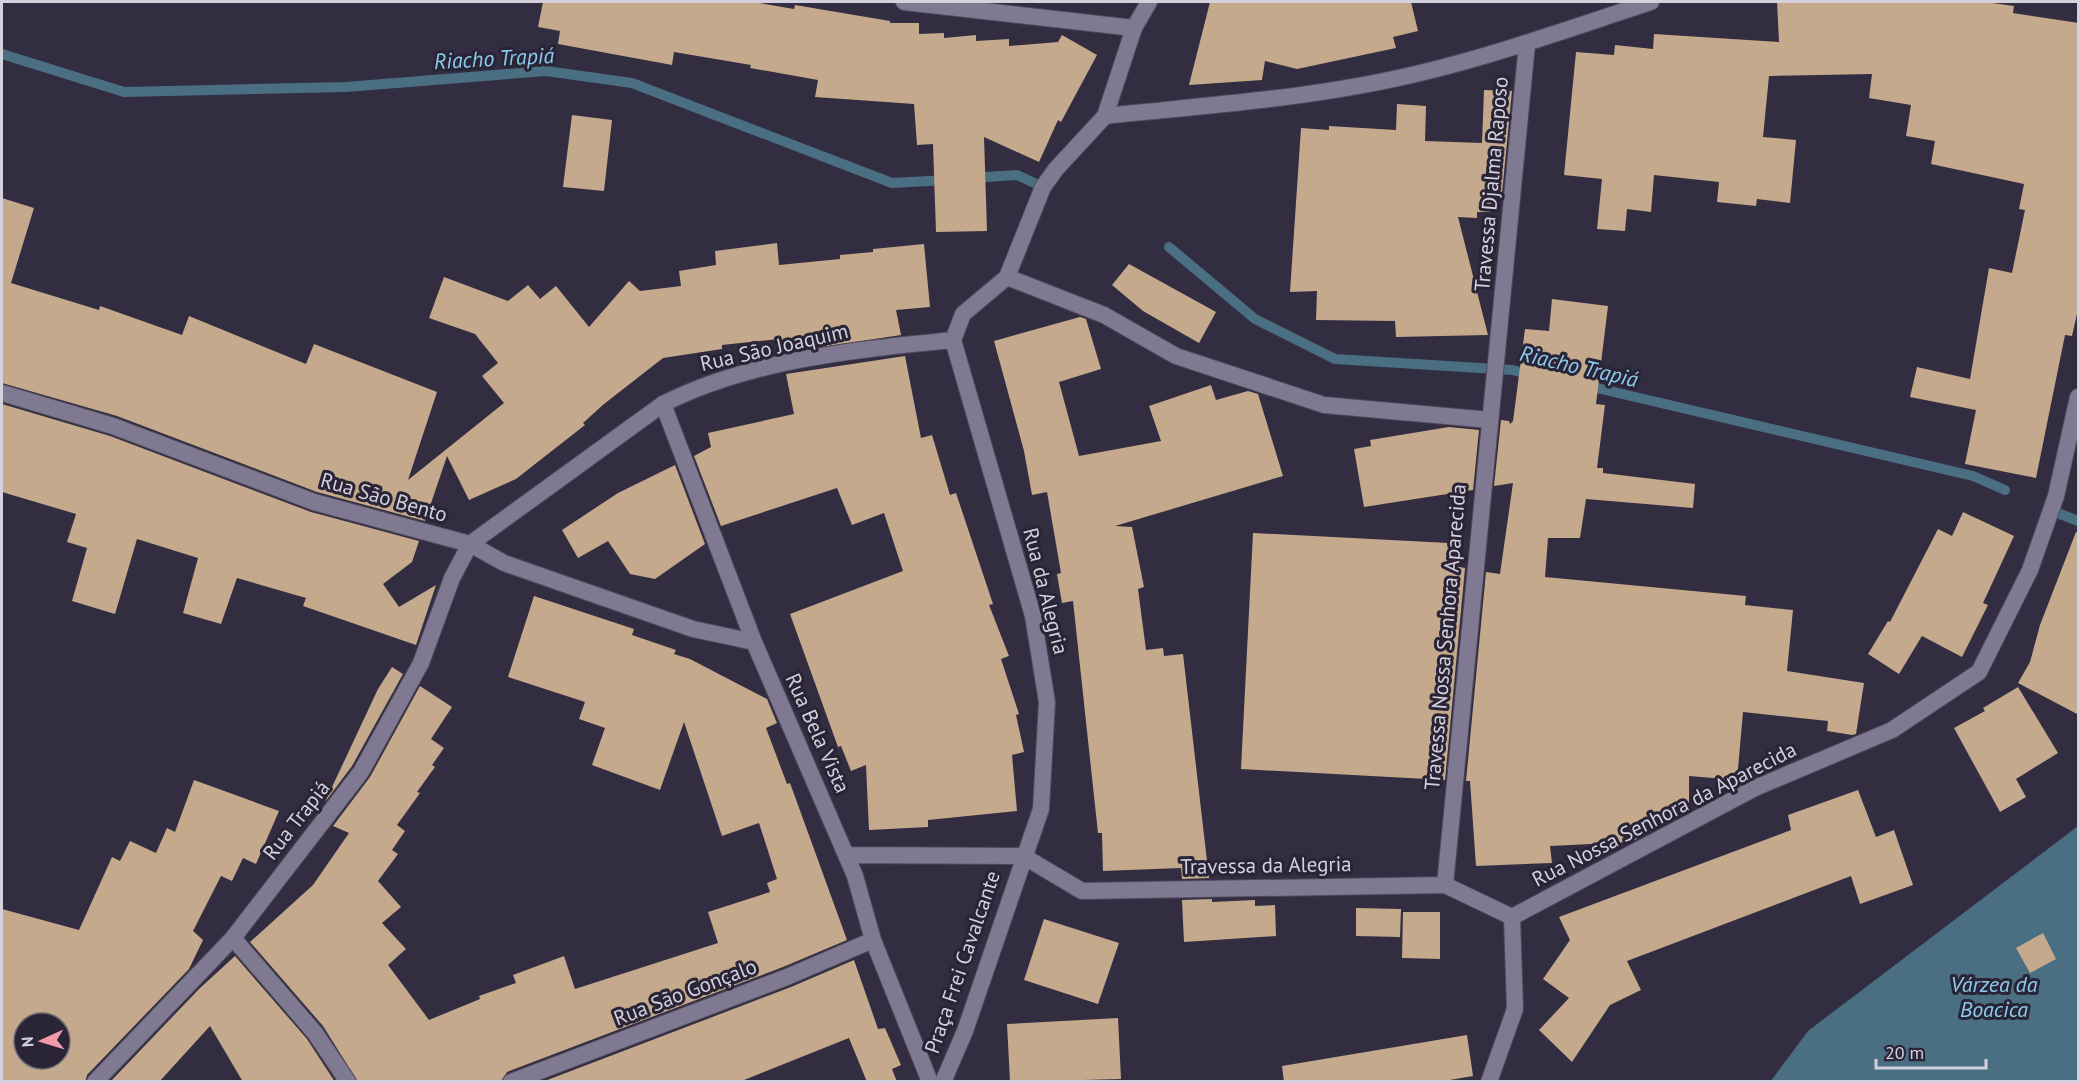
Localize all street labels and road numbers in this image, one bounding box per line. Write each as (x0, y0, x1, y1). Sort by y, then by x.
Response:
street label: Travessa Djalma Raposo (1468, 75, 1514, 293)
street label: Rua São Joaquim (697, 317, 851, 377)
street label: Rua São Bento (317, 466, 451, 528)
street label: Travessa Nossa Senhora Aparecida (1418, 483, 1472, 791)
street label: Rua da Alegria (1017, 525, 1075, 657)
street label: Rua Bela Vista (780, 669, 856, 797)
street label: Rua Nossa Senhora da Aparecida (1527, 735, 1801, 893)
street label: Rua Trapiá (257, 775, 335, 865)
street label: Travessa da Alegria (1180, 850, 1352, 880)
street label: Praça Frei Cavalcante (918, 867, 1006, 1057)
street label: Rua São Gonçalo (610, 952, 760, 1032)

